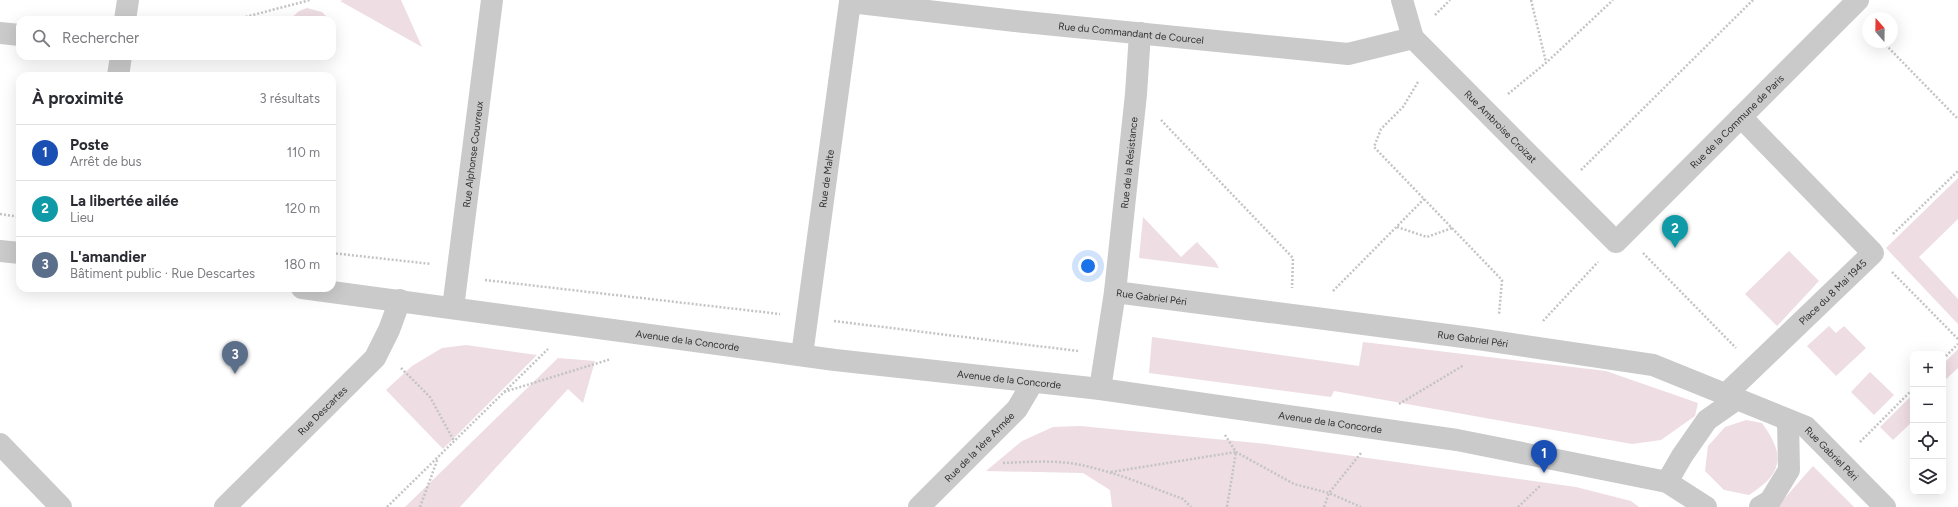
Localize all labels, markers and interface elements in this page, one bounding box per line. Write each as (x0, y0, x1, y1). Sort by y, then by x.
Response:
north arrow (1862, 12, 1898, 48)
search box (16, 16, 336, 60)
street label: Rue du Commandant de Courcel (1058, 19, 1205, 46)
icon: search (30, 27, 52, 49)
text: Rechercher (62, 29, 139, 47)
street label: Rue de la Commune de Paris (1687, 71, 1787, 171)
street label: Rue Ambroise Croizat (1462, 87, 1540, 166)
text: À proximité (32, 88, 123, 108)
text: 3 résultats (260, 91, 320, 106)
street label: Rue Alphonse Couvreux (459, 100, 486, 208)
street label: Rue de la Résistance (1117, 116, 1140, 209)
text: Poste (70, 136, 109, 154)
text: 1 (42, 145, 48, 160)
text: 110 m (287, 145, 320, 160)
street label: Rue de Malte (816, 148, 836, 209)
text: Arrêt de bus (70, 154, 142, 169)
text: La libertée ailée (70, 192, 179, 210)
text: 2 (41, 201, 49, 216)
text: 120 m (285, 201, 320, 216)
text: Lieu (70, 210, 94, 225)
pin: 2 (1662, 215, 1688, 248)
text: L'amandier (70, 248, 146, 266)
your location (1078, 256, 1098, 276)
street label: Place du 8 Mai 1945 (1796, 256, 1869, 327)
text: 3 (41, 257, 49, 272)
text: 180 m (284, 257, 320, 272)
text: Bâtiment public · Rue Descartes (70, 266, 255, 281)
street label: Rue Gabriel Péri (1115, 286, 1188, 308)
street label: Avenue de la Concorde (635, 327, 741, 354)
street label: Rue Gabriel Péri (1437, 327, 1509, 350)
pin: 3 (222, 341, 248, 374)
map controls (1910, 351, 1946, 495)
button: + (1910, 351, 1946, 387)
street label: Avenue de la Concorde (956, 367, 1062, 391)
street label: Rue Descartes (295, 383, 350, 438)
button: − (1910, 387, 1946, 423)
street label: Avenue de la Concorde (1278, 408, 1383, 436)
street label: Rue de la 1ère Armée (941, 409, 1017, 485)
street label: Rue Gabriel Péri (1802, 423, 1861, 483)
button: locate (1910, 423, 1946, 459)
pin: 1 (1531, 440, 1557, 473)
button: layers (1910, 459, 1946, 495)

